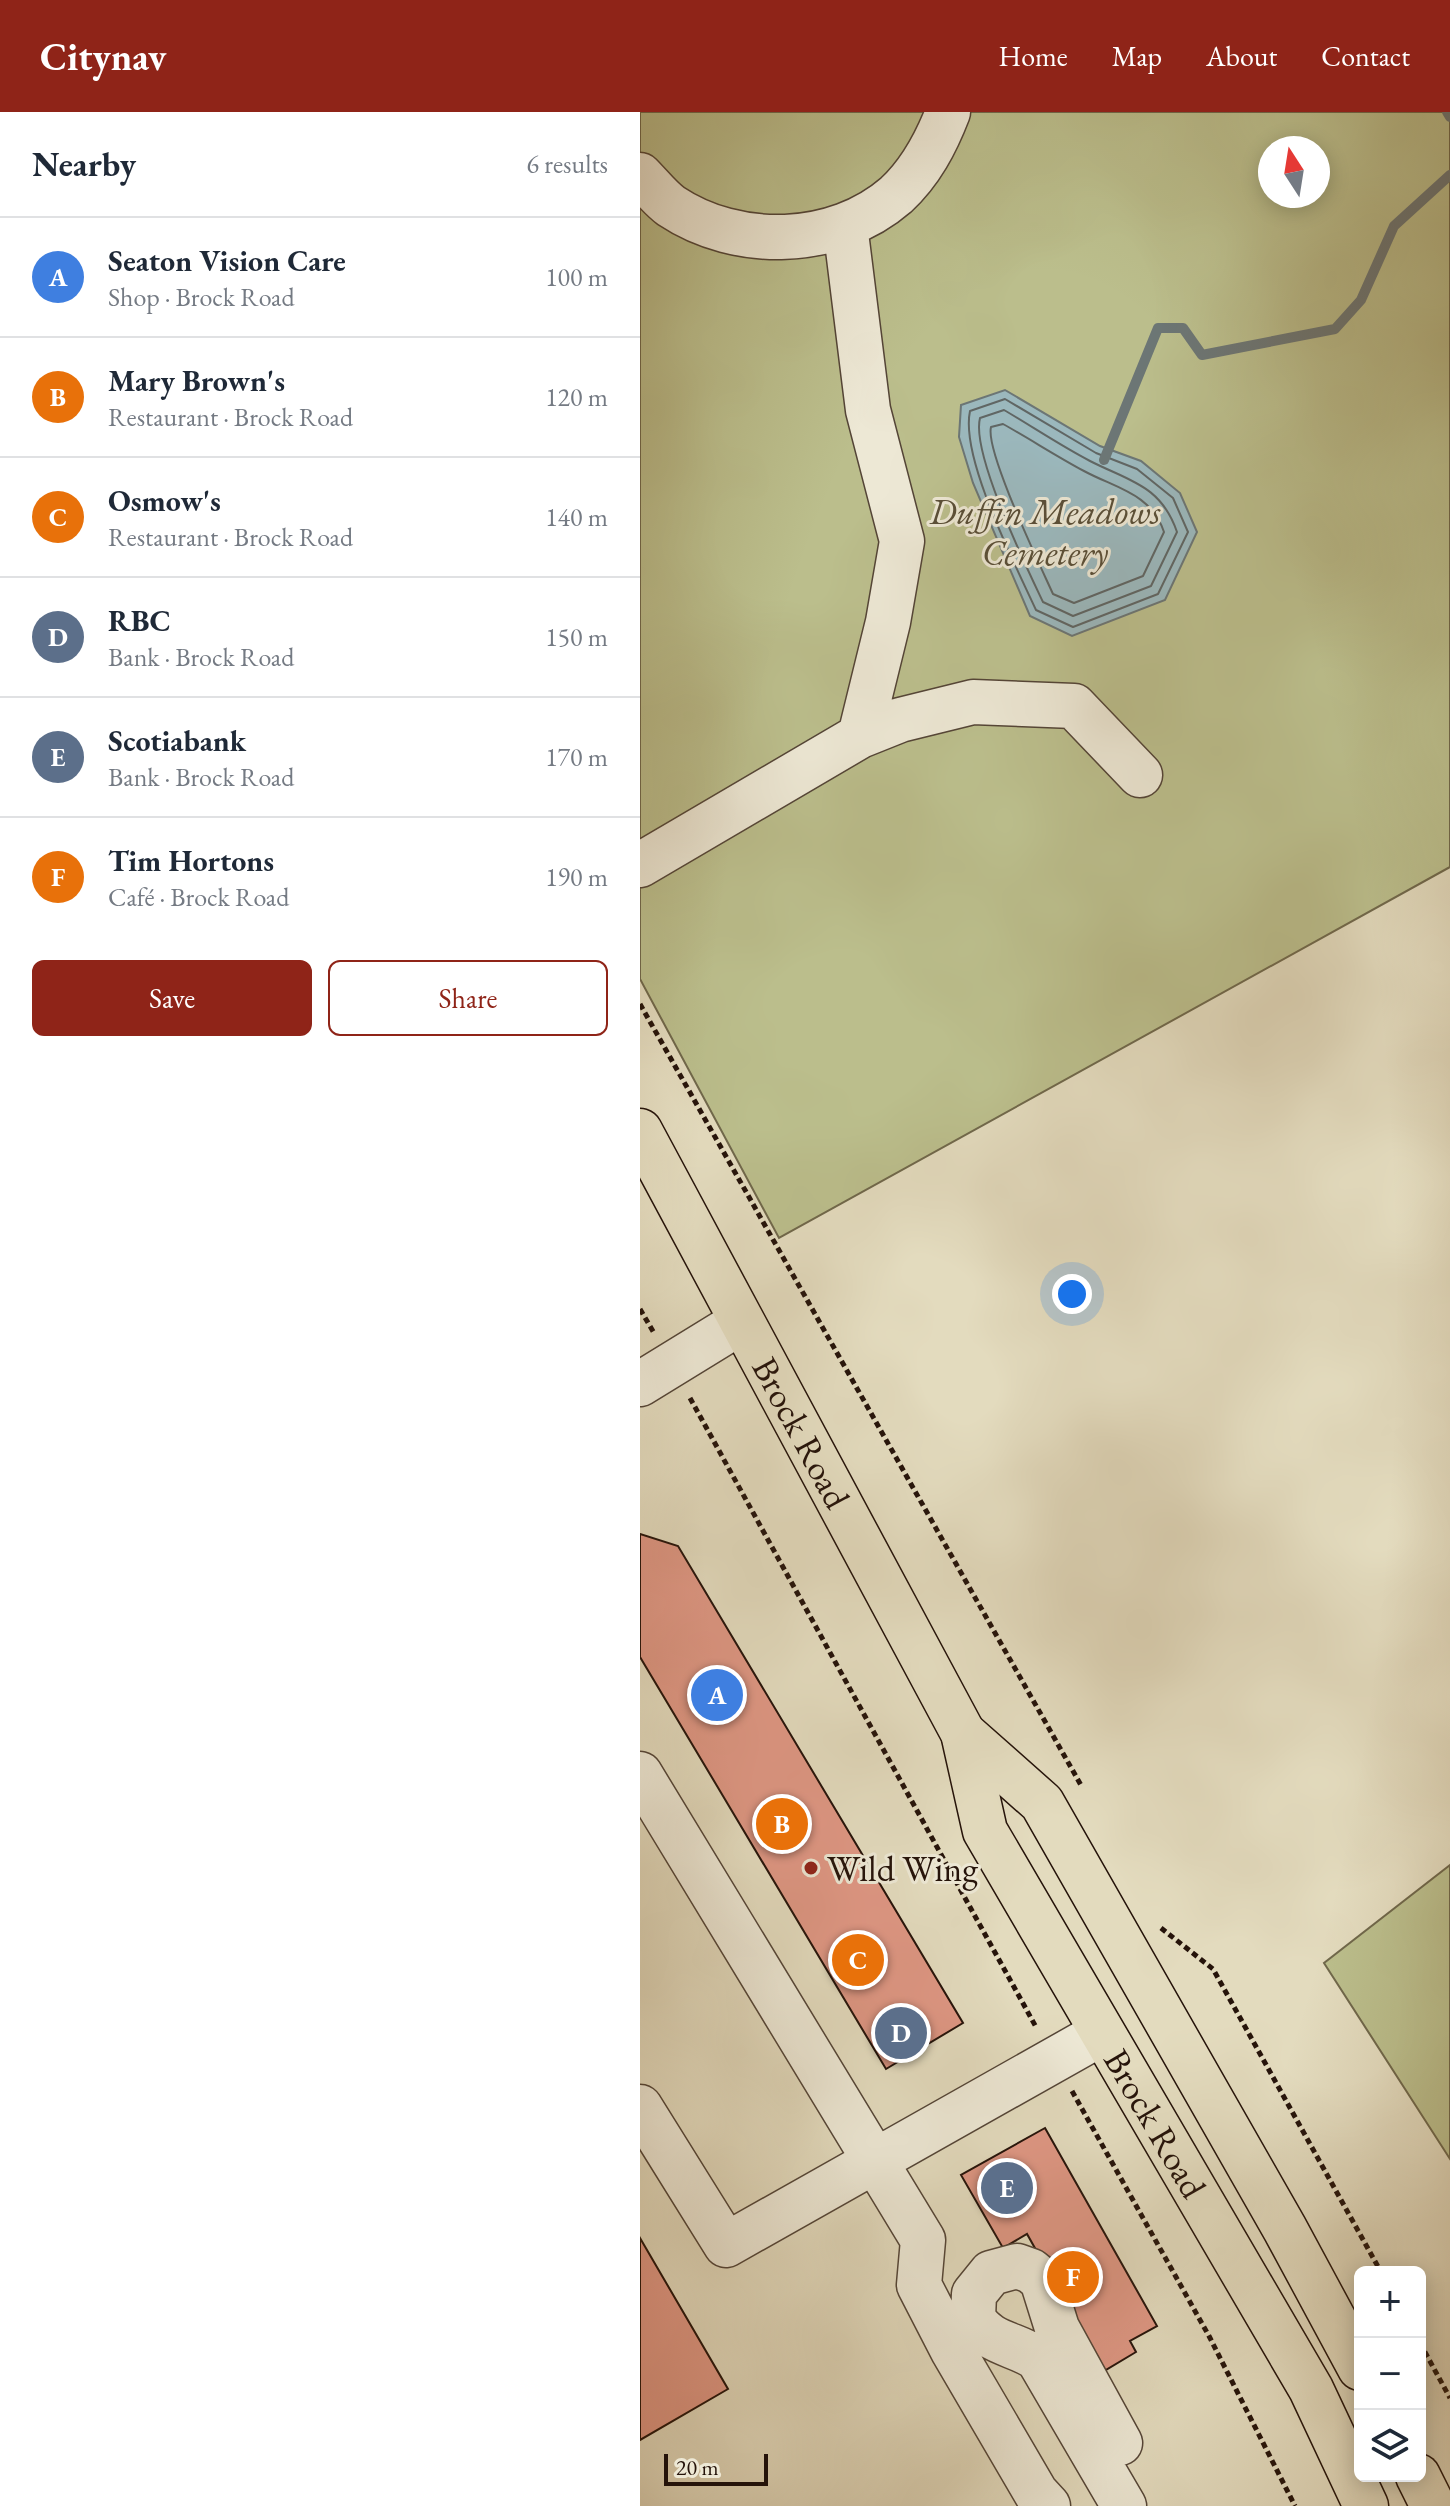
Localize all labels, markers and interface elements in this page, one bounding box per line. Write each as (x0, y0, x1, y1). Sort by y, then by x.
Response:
text: Citynav (40, 32, 166, 81)
text: Home (998, 38, 1068, 74)
text: Map (1112, 38, 1162, 74)
text: About (1206, 38, 1277, 74)
text: Contact (1321, 38, 1410, 74)
north arrow (1258, 136, 1330, 208)
text: Nearby (32, 142, 136, 186)
text: 6 results (527, 147, 608, 181)
text: Seaton Vision Care (108, 241, 346, 280)
text: A (49, 260, 67, 294)
text: 100 m (545, 260, 608, 294)
text: Shop · Brock Road (108, 280, 295, 314)
text: Mary Brown's (108, 361, 285, 400)
text: B (50, 380, 66, 414)
text: 120 m (545, 380, 608, 414)
text: Restaurant · Brock Road (108, 400, 353, 434)
text: Osmow's (108, 481, 221, 520)
park label: Duffin Meadows Cemetery (929, 488, 1162, 576)
text: C (49, 500, 67, 534)
text: 140 m (545, 500, 608, 534)
text: Restaurant · Brock Road (108, 520, 353, 554)
text: RBC (108, 601, 171, 640)
text: D (48, 620, 68, 654)
text: 150 m (545, 620, 608, 654)
text: Bank · Brock Road (108, 640, 294, 674)
text: Scotiabank (108, 721, 246, 760)
text: E (51, 740, 65, 774)
text: 170 m (545, 740, 608, 774)
text: Bank · Brock Road (108, 760, 294, 794)
text: Tim Hortons (108, 841, 274, 880)
text: F (51, 860, 65, 894)
text: 190 m (545, 860, 608, 894)
text: Café · Brock Road (108, 880, 289, 914)
button: Save (32, 960, 312, 1036)
button: Share (328, 960, 608, 1036)
your location (1052, 1274, 1092, 1314)
street label: Brock Road (742, 1349, 861, 1517)
pin: A (691, 1665, 743, 1725)
pin: B (756, 1794, 808, 1854)
place label: Wild Wing (827, 1845, 978, 1892)
marker: Wild Wing (802, 1859, 820, 1877)
pin: C (832, 1930, 884, 1990)
pin: D (875, 2003, 927, 2063)
street label: Brock Road (1093, 2040, 1218, 2207)
pin: E (981, 2158, 1033, 2218)
pin: F (1047, 2247, 1099, 2307)
map controls (1354, 2266, 1426, 2482)
button: + (1354, 2266, 1426, 2338)
button: − (1354, 2338, 1426, 2410)
button: layers (1354, 2410, 1426, 2482)
scale bar (664, 2450, 768, 2486)
text: 20 m (676, 2453, 719, 2482)

